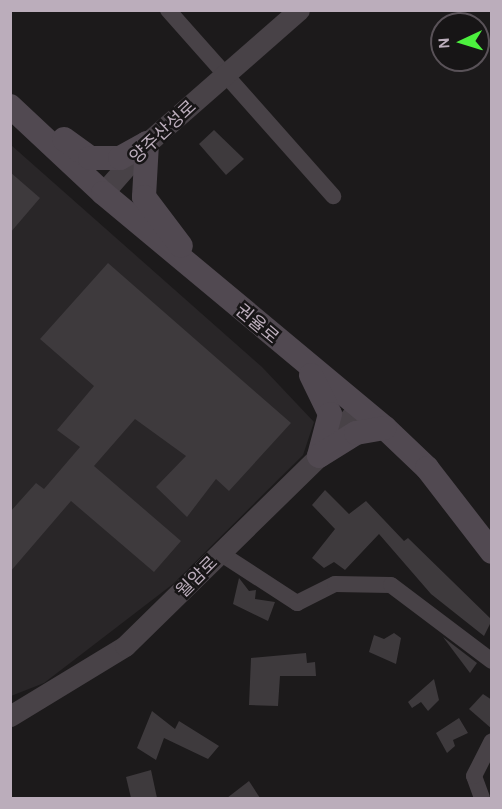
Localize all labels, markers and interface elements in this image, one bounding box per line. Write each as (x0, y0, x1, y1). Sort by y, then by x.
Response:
north arrow (430, 12, 490, 72)
text: N (434, 37, 453, 50)
street label: 양주산성로 (125, 96, 201, 168)
street label: 권율로 (231, 300, 283, 348)
street label: 월암로 (172, 552, 222, 602)

